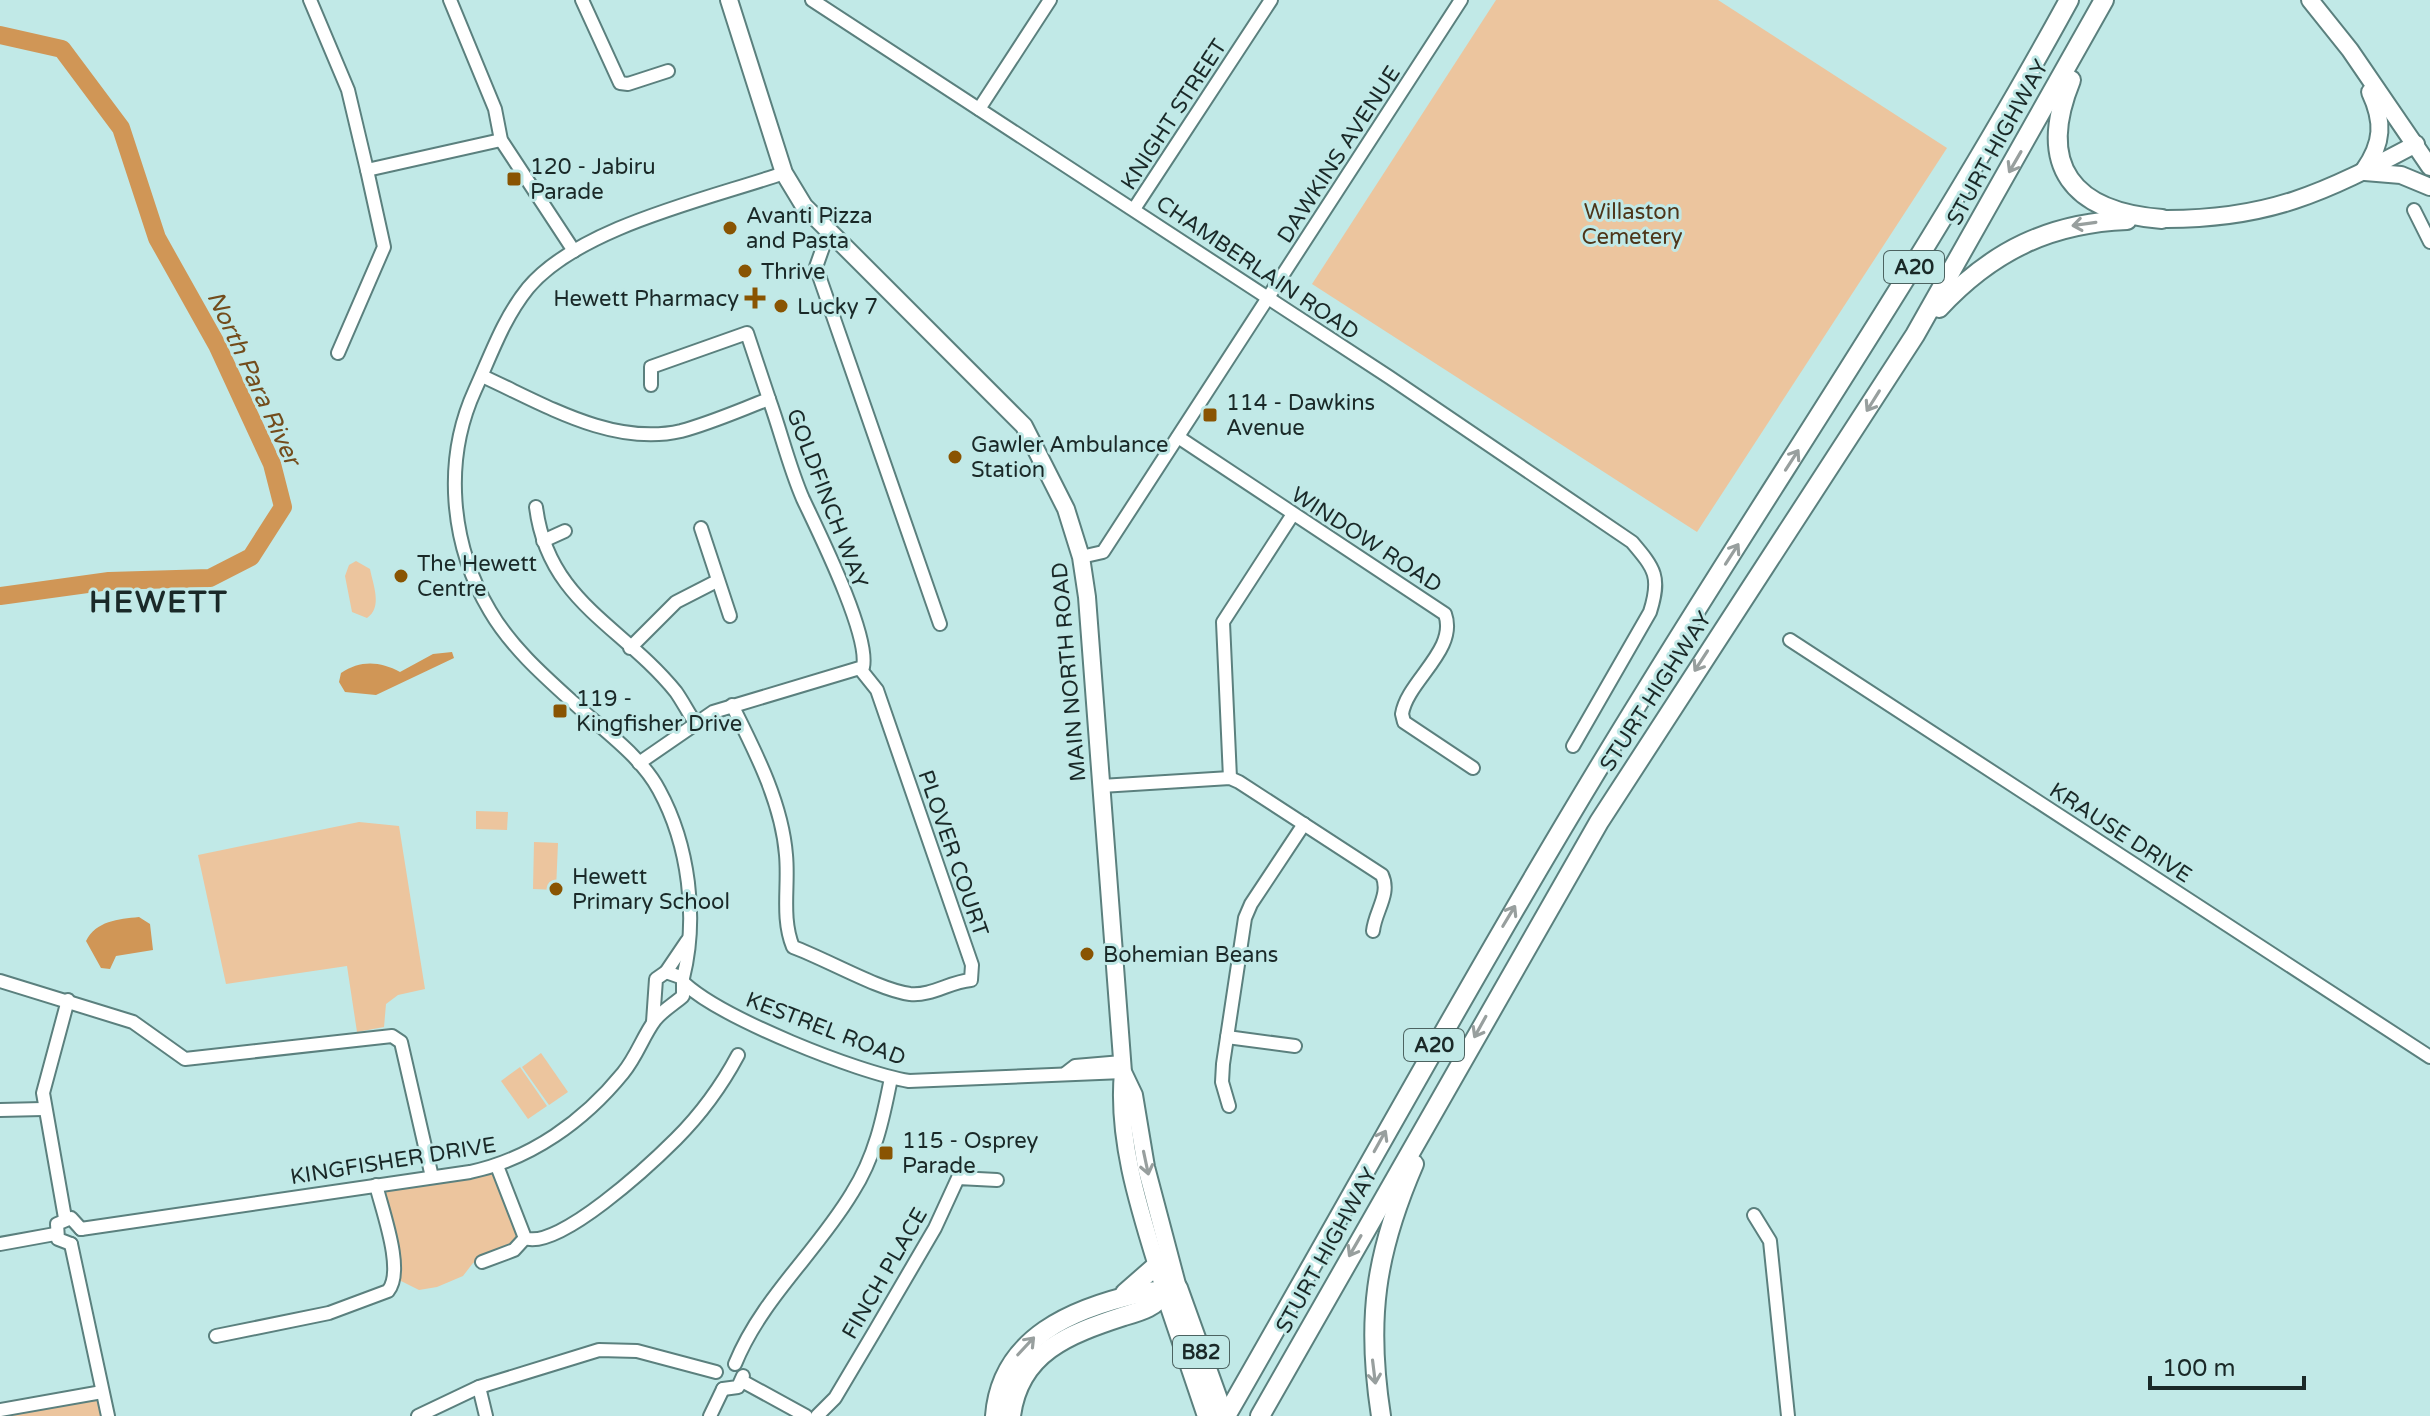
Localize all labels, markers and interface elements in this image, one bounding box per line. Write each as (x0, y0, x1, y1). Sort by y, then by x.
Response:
street label: KNIGHT STREET (1115, 34, 1233, 195)
street label: STURT HIGHWAY (1942, 55, 2054, 230)
street label: DAWKINS AVENUE (1272, 61, 1406, 248)
one-way arrow (2007, 150, 2023, 173)
place label: 120 - Jabiru Parade (530, 154, 656, 205)
marker: 120 - Jabiru Parade (505, 170, 523, 188)
street label: CHAMBERLAIN ROAD (1151, 190, 1364, 345)
park label: Willaston Cemetery (1582, 199, 1683, 250)
place label: Avanti Pizza and Pasta (746, 203, 873, 254)
one-way arrow (2072, 217, 2097, 232)
marker: Avanti Pizza and Pasta (721, 219, 739, 237)
road number: A20 (1884, 251, 1944, 283)
place label: Thrive (761, 259, 826, 285)
marker: Thrive (736, 262, 754, 280)
water label: North Para River (200, 286, 308, 473)
place label: Hewett Pharmacy (553, 286, 739, 312)
marker: Hewett Pharmacy (746, 289, 764, 307)
place label: Lucky 7 (797, 294, 878, 320)
marker: Lucky 7 (772, 297, 790, 315)
one-way arrow (1865, 389, 1881, 412)
place label: 114 - Dawkins Avenue (1226, 390, 1375, 441)
street label: GOLDFINCH WAY (781, 405, 873, 592)
marker: 114 - Dawkins Avenue (1201, 406, 1219, 424)
place label: Gawler Ambulance Station (971, 432, 1168, 483)
marker: Gawler Ambulance Station (946, 448, 964, 466)
one-way arrow (1784, 449, 1800, 472)
street label: WINDOW ROAD (1286, 481, 1447, 598)
one-way arrow (1724, 543, 1740, 566)
place label: The Hewett Centre (417, 551, 537, 602)
street label: MAIN NORTH ROAD (1046, 561, 1092, 783)
marker: The Hewett Centre (392, 567, 410, 585)
district label: HEWETT (89, 584, 229, 621)
street label: STURT HIGHWAY (1595, 607, 1717, 776)
one-way arrow (1693, 649, 1709, 671)
place label: 119 - Kingfisher Drive (576, 686, 742, 737)
marker: 119 - Kingfisher Drive (551, 702, 569, 720)
street label: PLOVER COURT (912, 767, 994, 940)
street label: KRAUSE DRIVE (2045, 777, 2196, 888)
place label: Hewett Primary School (572, 864, 730, 915)
marker: Hewett Primary School (547, 880, 565, 898)
one-way arrow (1501, 905, 1517, 927)
place label: Bohemian Beans (1103, 942, 1278, 968)
marker: Bohemian Beans (1078, 945, 1096, 963)
street label: KESTREL ROAD (742, 986, 909, 1071)
one-way arrow (1472, 1015, 1488, 1038)
road number: A20 (1404, 1029, 1464, 1061)
place label: 115 - Osprey Parade (902, 1128, 1038, 1179)
one-way arrow (1372, 1130, 1388, 1153)
street label: KINGFISHER DRIVE (288, 1132, 498, 1190)
marker: 115 - Osprey Parade (877, 1144, 895, 1162)
one-way arrow (1139, 1150, 1154, 1176)
street label: STURT HIGHWAY (1271, 1163, 1383, 1338)
street label: FINCH PLACE (837, 1203, 933, 1344)
one-way arrow (1347, 1234, 1363, 1257)
road number: B82 (1173, 1336, 1229, 1368)
one-way arrow (1016, 1337, 1034, 1357)
scale bar (2150, 1340, 2304, 1390)
text: 100 m (2162, 1354, 2236, 1383)
one-way arrow (1367, 1358, 1382, 1385)

